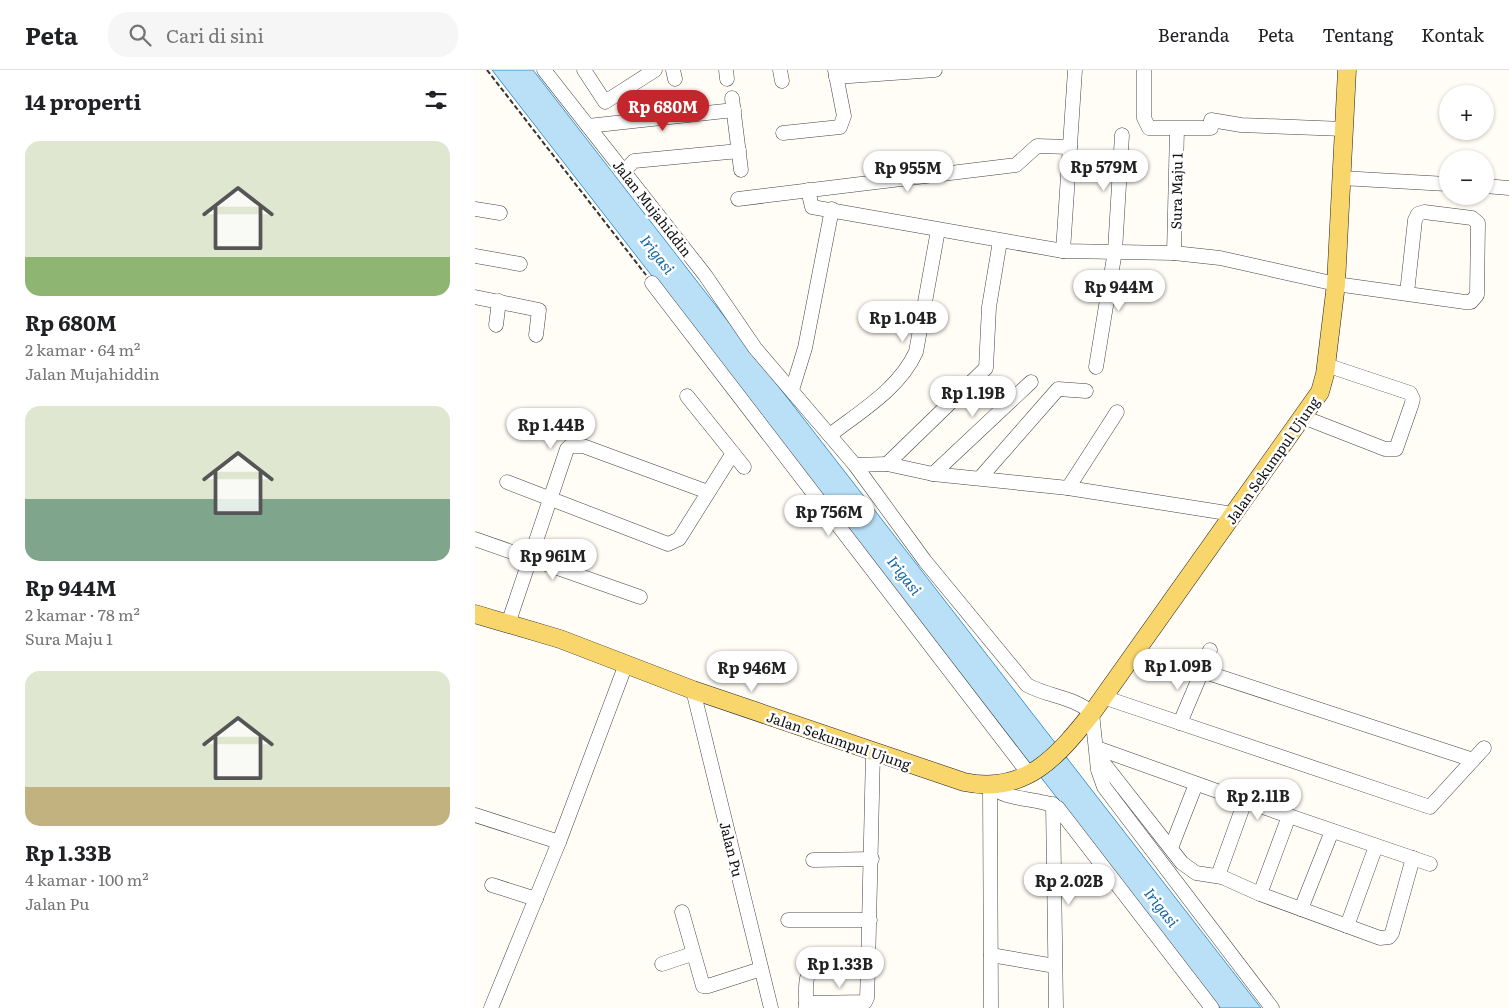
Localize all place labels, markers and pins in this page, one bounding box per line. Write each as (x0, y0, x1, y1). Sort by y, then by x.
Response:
pin: Rp 680M (617, 90, 709, 132)
pin: Rp 955M (862, 150, 954, 193)
pin: Rp 579M (1058, 150, 1150, 192)
pin: Rp 944M (1073, 270, 1165, 312)
pin: Rp 1.04B (851, 300, 955, 343)
pin: Rp 1.19B (921, 376, 1025, 418)
pin: Rp 1.44B (499, 408, 603, 450)
pin: Rp 756M (783, 494, 875, 537)
pin: Rp 961M (507, 538, 599, 581)
pin: Rp 1.09B (1126, 648, 1230, 691)
pin: Rp 946M (706, 650, 798, 693)
pin: Rp 2.11B (1206, 778, 1310, 821)
pin: Rp 2.02B (1017, 864, 1121, 906)
pin: Rp 1.33B (788, 946, 892, 989)

